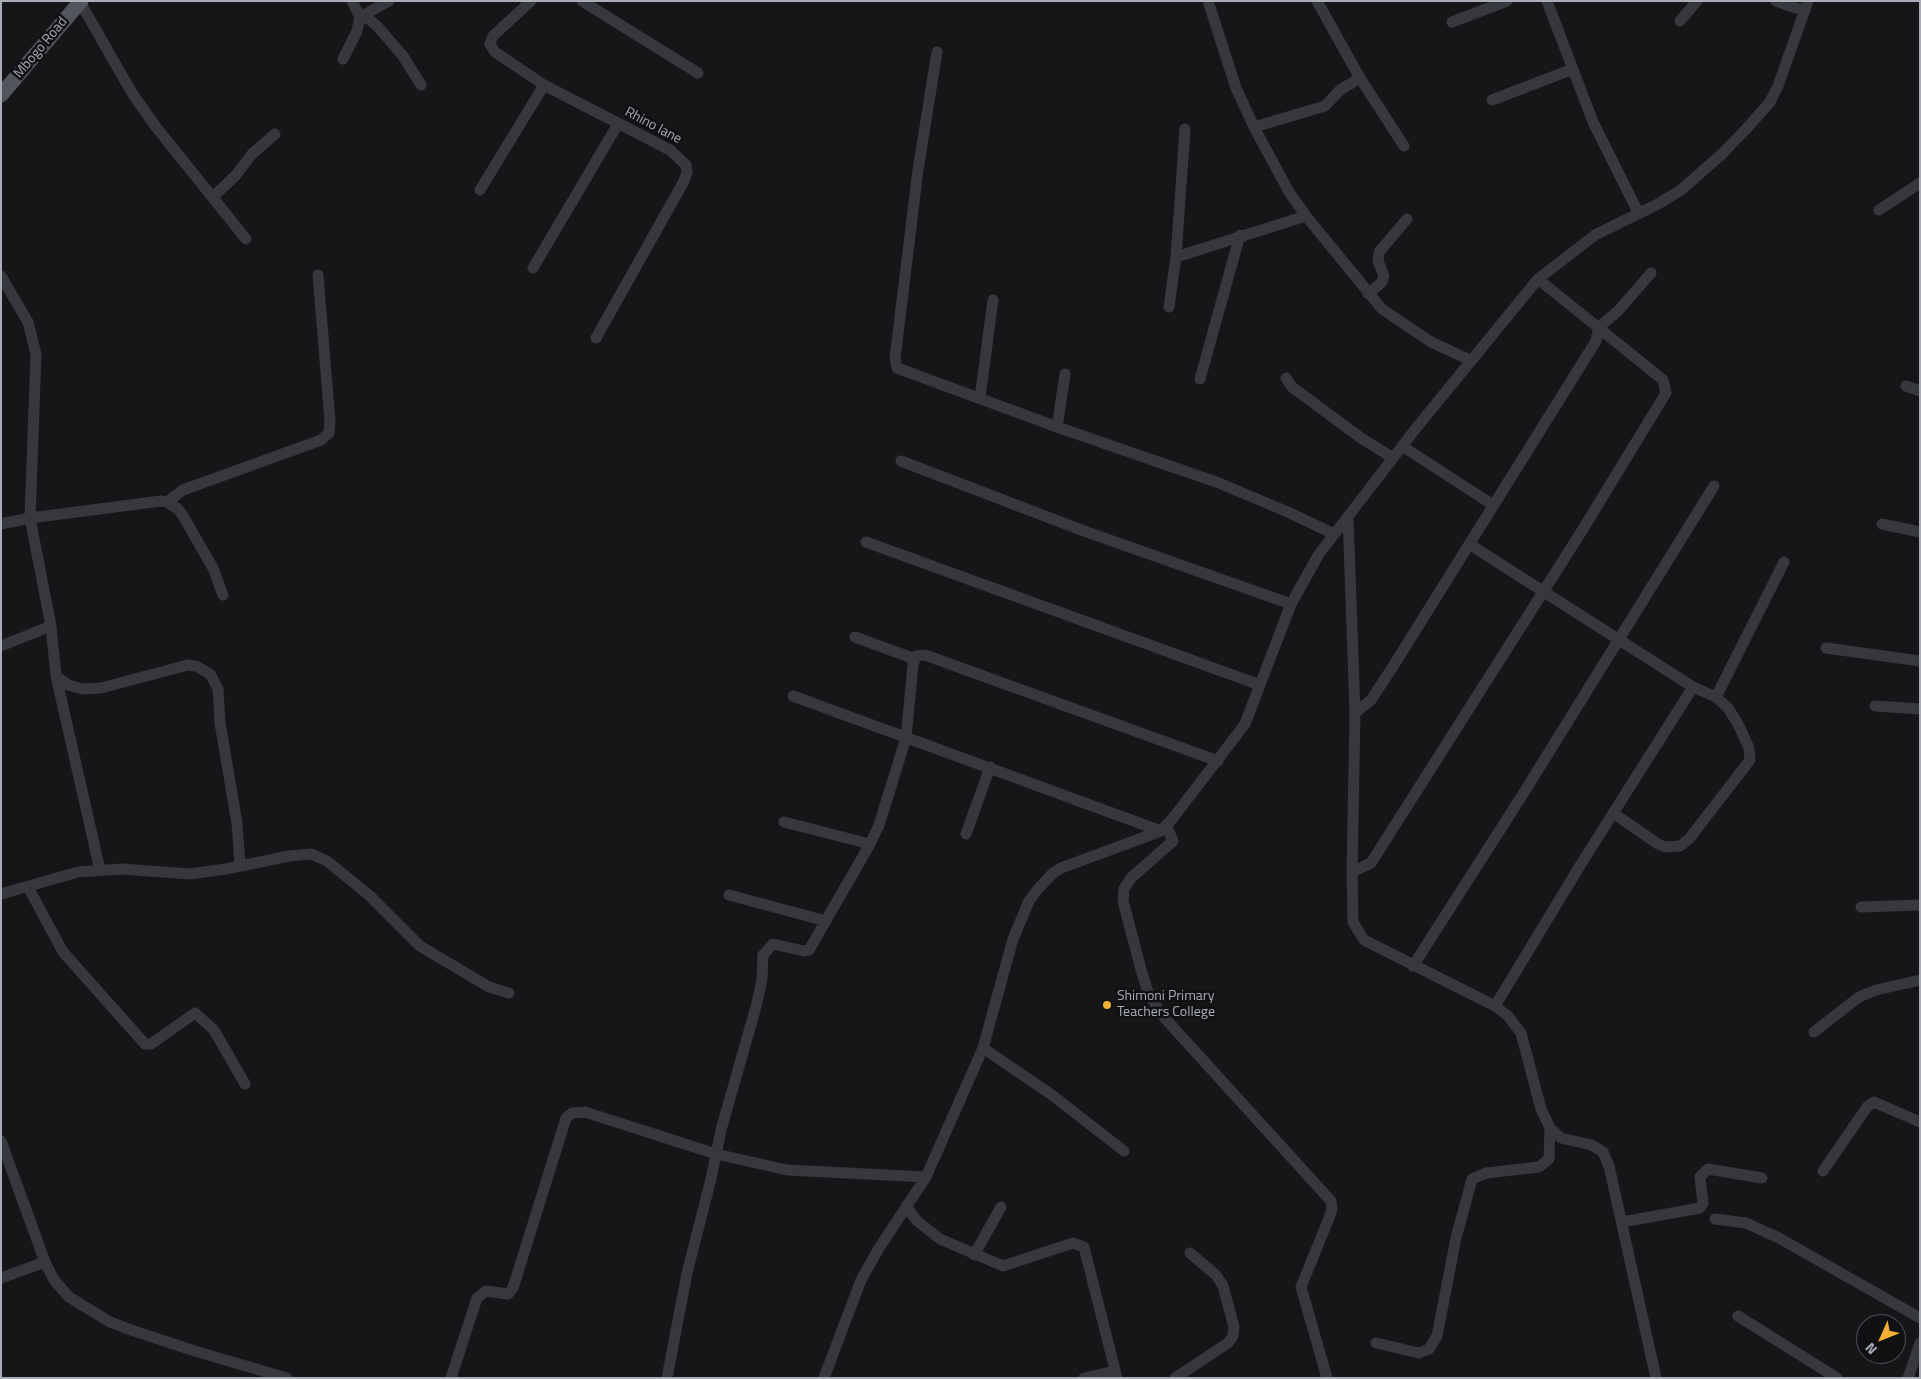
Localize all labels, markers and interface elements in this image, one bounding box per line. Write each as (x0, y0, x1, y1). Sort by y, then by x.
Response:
street label: Mbogo Road (11, 14, 71, 82)
street label: Rhino lane (622, 104, 684, 148)
place label: Shimoni Primary Teachers College (1117, 989, 1215, 1022)
marker: Shimoni Primary Teachers College (1101, 999, 1113, 1011)
north arrow (1856, 1314, 1906, 1364)
text: N (1860, 1338, 1881, 1360)

